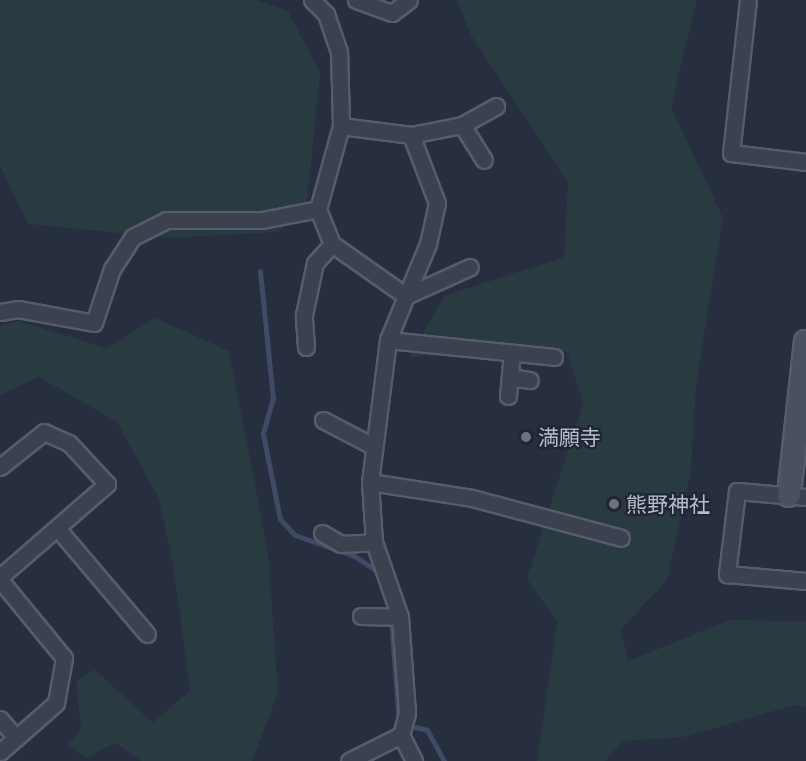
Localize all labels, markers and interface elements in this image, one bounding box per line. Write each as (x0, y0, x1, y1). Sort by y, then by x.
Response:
place label: 満願寺 (538, 424, 601, 450)
marker: 満願寺 (519, 430, 533, 444)
place label: 熊野神社 (626, 491, 710, 517)
marker: 熊野神社 (607, 497, 621, 511)

